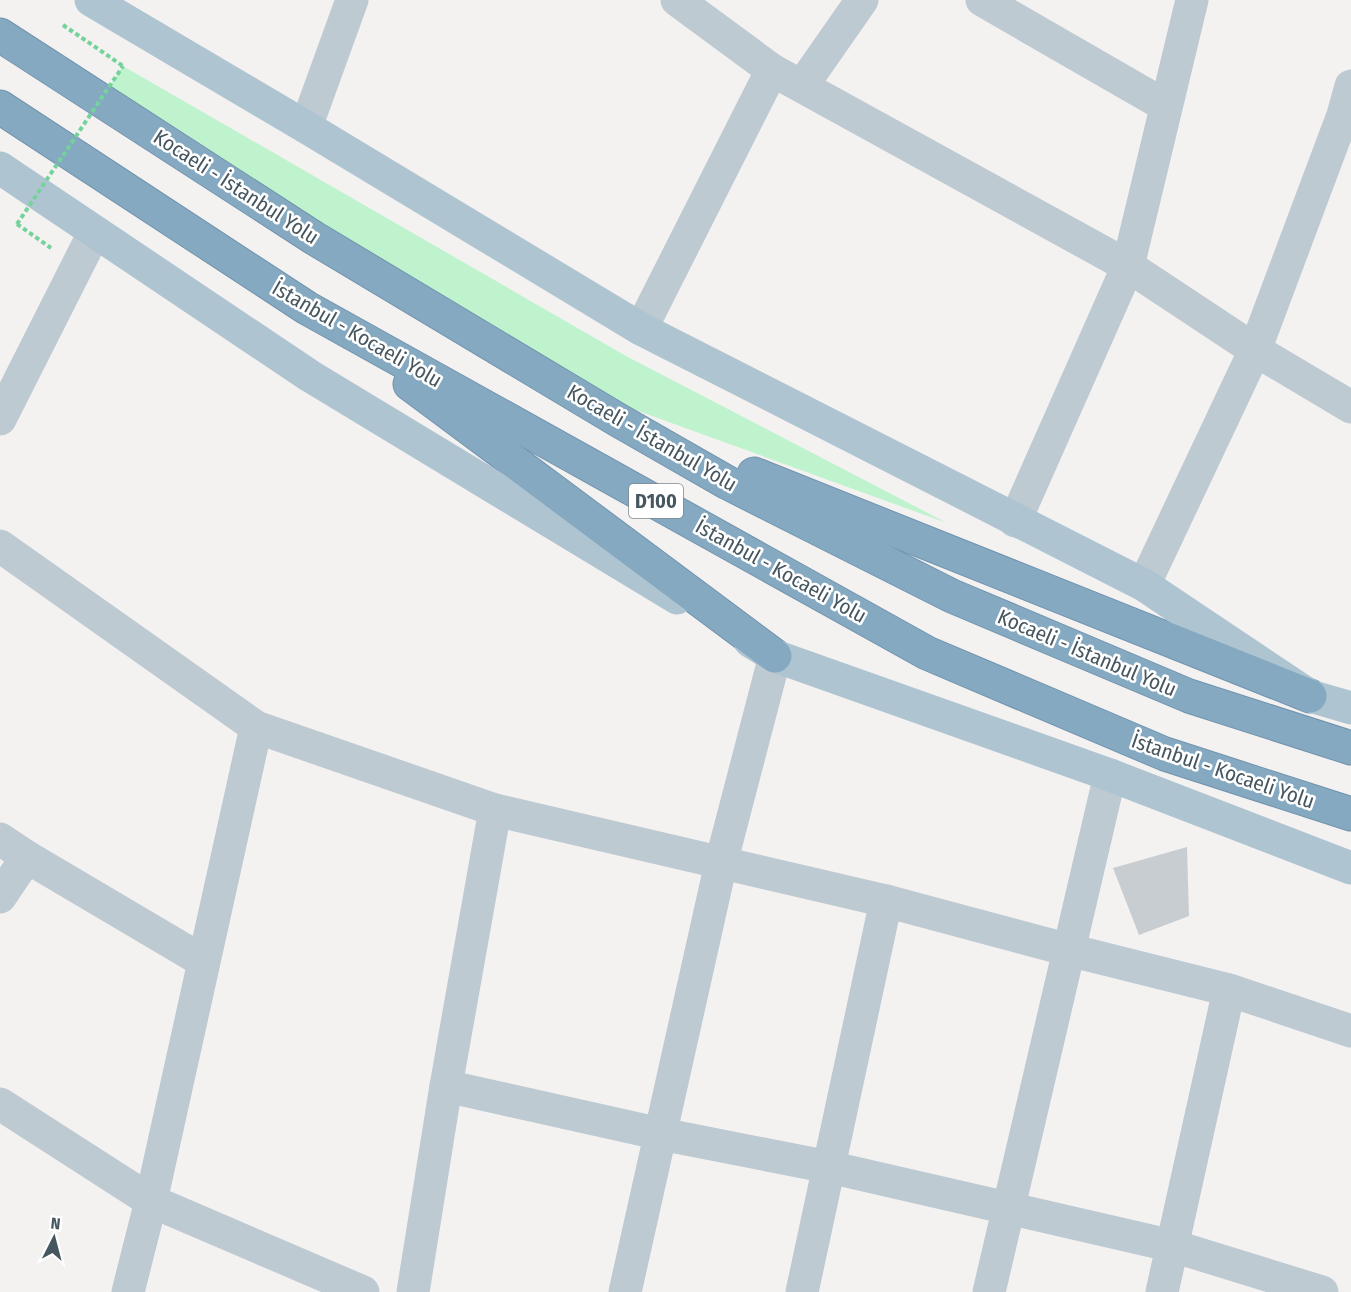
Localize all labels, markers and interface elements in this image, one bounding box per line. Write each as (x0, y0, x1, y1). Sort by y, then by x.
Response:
street label: Kocaeli - İstanbul Yolu (149, 124, 323, 250)
street label: İstanbul - Kocaeli Yolu (267, 275, 447, 393)
street label: Kocaeli - İstanbul Yolu (562, 379, 742, 497)
road number: D100 (629, 484, 683, 518)
street label: İstanbul - Kocaeli Yolu (691, 513, 871, 629)
street label: Kocaeli - İstanbul Yolu (994, 604, 1180, 702)
street label: İstanbul - Kocaeli Yolu (1128, 727, 1318, 815)
north arrow (24, 1208, 84, 1268)
text: N (50, 1214, 61, 1234)

